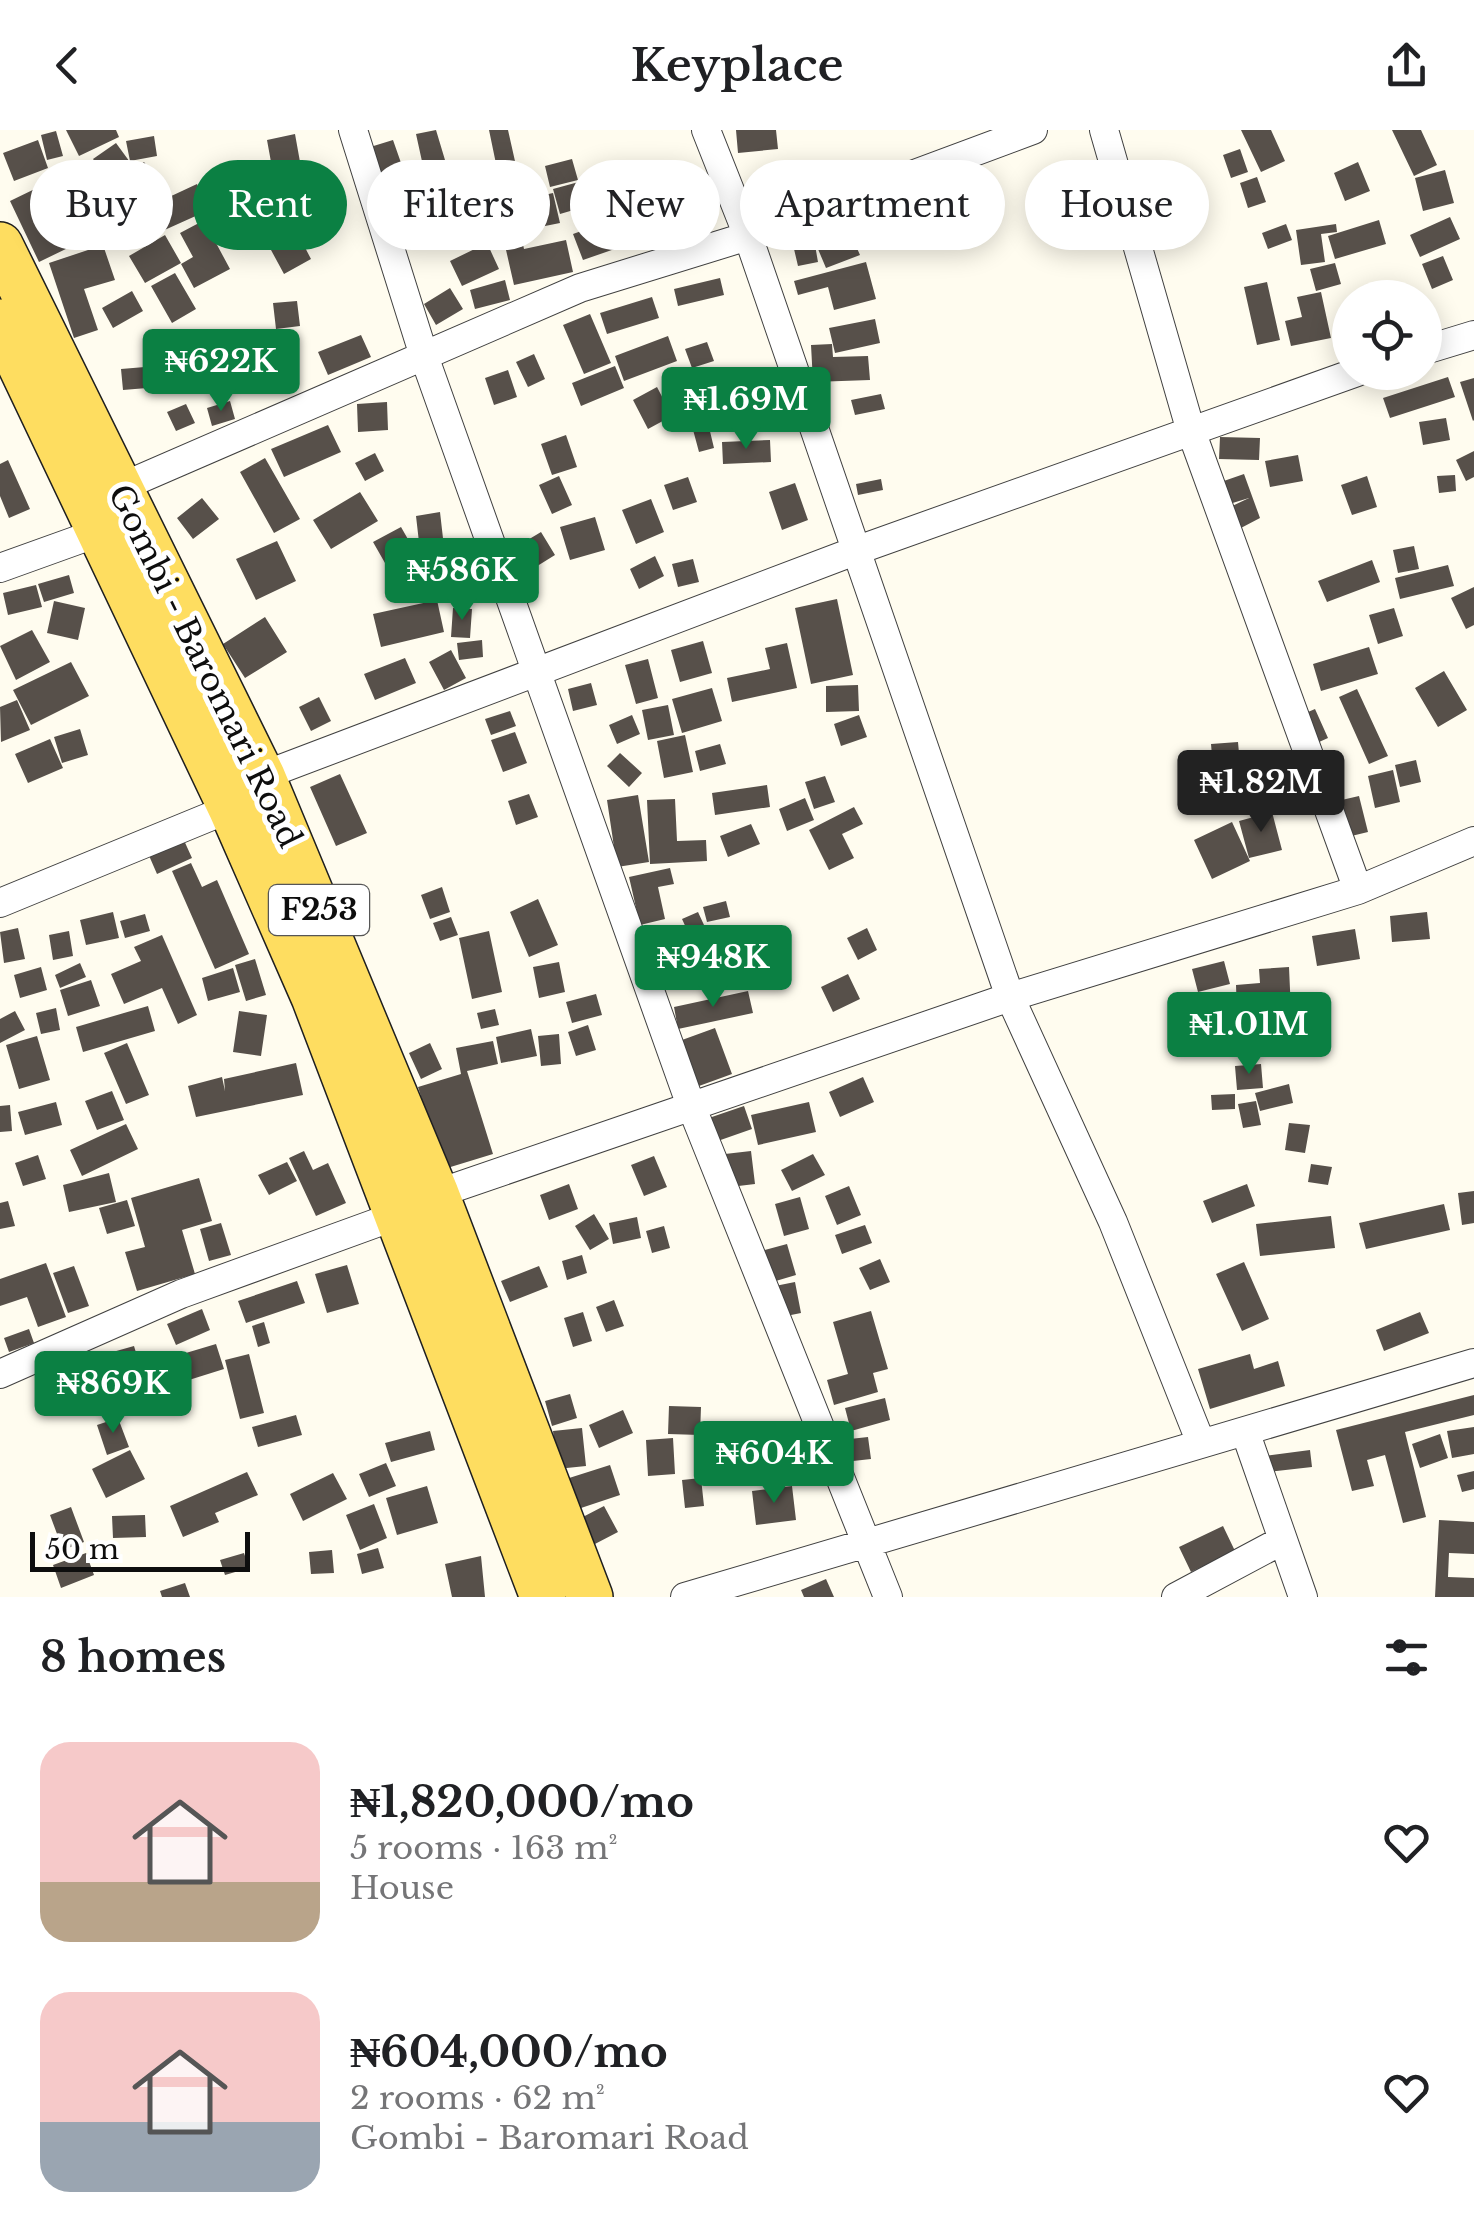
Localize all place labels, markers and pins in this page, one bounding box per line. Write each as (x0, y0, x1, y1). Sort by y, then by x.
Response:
pin: ₦622K (151, 329, 291, 414)
pin: ₦1.69M (665, 367, 827, 452)
pin: ₦586K (392, 538, 532, 623)
pin: ₦1.82M (1180, 750, 1342, 835)
pin: ₦948K (643, 925, 783, 1010)
pin: ₦1.01M (1168, 992, 1330, 1077)
pin: ₦869K (43, 1351, 183, 1436)
pin: ₦604K (704, 1421, 844, 1506)

